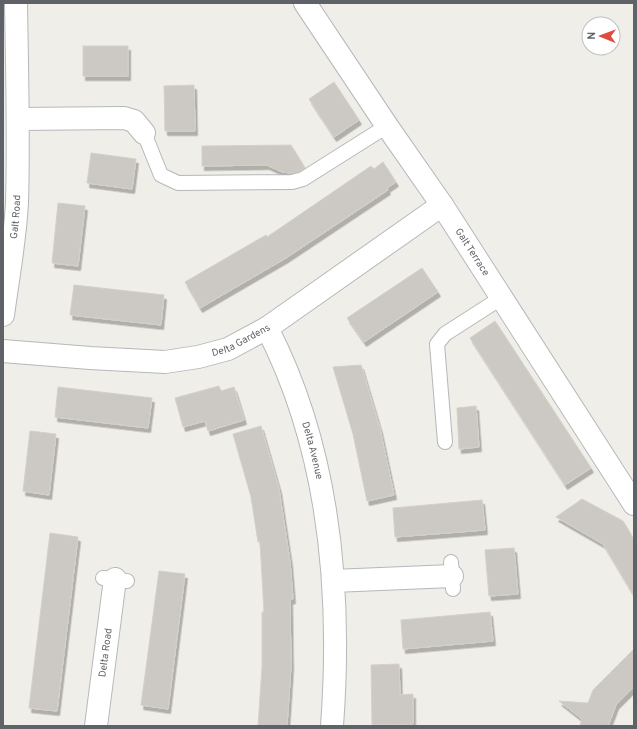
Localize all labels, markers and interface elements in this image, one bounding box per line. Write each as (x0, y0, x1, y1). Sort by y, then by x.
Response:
north arrow (581, 16, 621, 56)
text: N (585, 32, 599, 40)
street label: Galt Road (7, 195, 24, 240)
street label: Galt Terrace (452, 226, 492, 278)
street label: Delta Gardens (210, 321, 273, 360)
street label: Delta Avenue (299, 420, 326, 481)
street label: Delta Road (96, 627, 115, 678)

